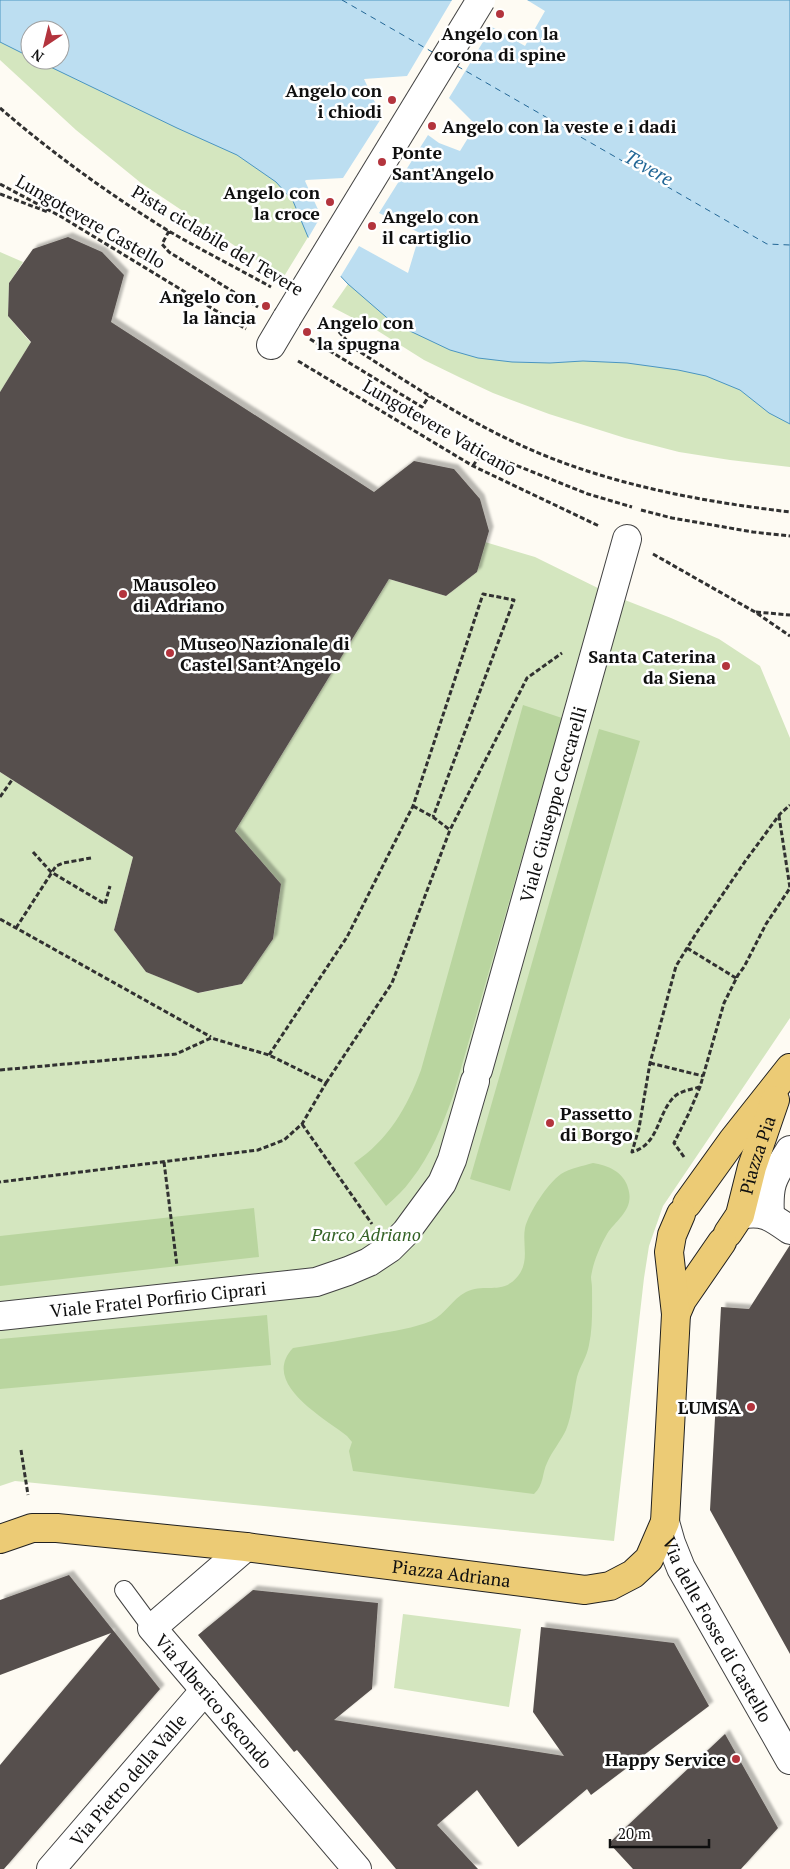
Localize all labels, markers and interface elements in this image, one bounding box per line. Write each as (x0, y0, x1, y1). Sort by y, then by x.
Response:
marker: Angelo con la corona di spine (494, 8, 506, 20)
north arrow (20, 20, 70, 70)
place label: Angelo con la corona di spine (434, 21, 566, 66)
text: N (27, 45, 47, 67)
place label: Angelo con i chiodi (285, 78, 382, 123)
marker: Angelo con i chiodi (386, 94, 398, 106)
place label: Angelo con la veste e i dadi (442, 114, 676, 138)
marker: Angelo con la veste e i dadi (426, 120, 438, 132)
place label: Ponte Sant'Angelo (392, 140, 494, 185)
water label: Tevere (620, 143, 678, 191)
marker: Ponte Sant'Angelo (376, 156, 388, 168)
street label: Lungotevere Castello (12, 168, 170, 274)
street label: Pista ciclabile del Tevere (128, 179, 308, 301)
place label: Angelo con la croce (223, 180, 320, 225)
marker: Angelo con la croce (324, 196, 336, 208)
place label: Angelo con il cartiglio (382, 204, 479, 249)
marker: Angelo con il cartiglio (366, 220, 378, 232)
place label: Angelo con la lancia (159, 284, 256, 329)
marker: Angelo con la lancia (260, 300, 272, 312)
place label: Angelo con la spugna (317, 310, 414, 355)
marker: Angelo con la spugna (301, 326, 313, 338)
street label: Lungotevere Vaticano (359, 373, 521, 481)
place label: Mausoleo di Adriano (133, 572, 225, 617)
marker: Mausoleo di Adriano (117, 588, 129, 600)
place label: Museo Nazionale di Castel Sant’Angelo (180, 631, 350, 676)
place label: Santa Caterina da Siena (588, 644, 716, 689)
marker: Museo Nazionale di Castel Sant’Angelo (164, 647, 176, 659)
marker: Santa Caterina da Siena (720, 660, 732, 672)
street label: Viale Giuseppe Ceccarelli (514, 703, 591, 905)
place label: Passetto di Borgo (560, 1101, 633, 1146)
street label: Piazza Pia (734, 1113, 781, 1197)
marker: Passetto di Borgo (544, 1117, 556, 1129)
park label: Parco Adriano (310, 1222, 421, 1246)
street label: Viale Fratel Porfirio Ciprari (49, 1275, 267, 1323)
place label: LUMSA (678, 1395, 742, 1419)
marker: LUMSA (745, 1401, 757, 1413)
street label: Via delle Fosse di Castello (658, 1533, 778, 1726)
street label: Piazza Adriana (391, 1554, 512, 1592)
street label: Via Alberico Secondo (150, 1629, 278, 1773)
street label: Via Pietro della Valle (64, 1708, 192, 1851)
place label: Happy Service (605, 1747, 726, 1771)
marker: Happy Service (730, 1753, 742, 1765)
scale bar (610, 1816, 709, 1848)
text: 20 m (618, 1823, 651, 1843)

